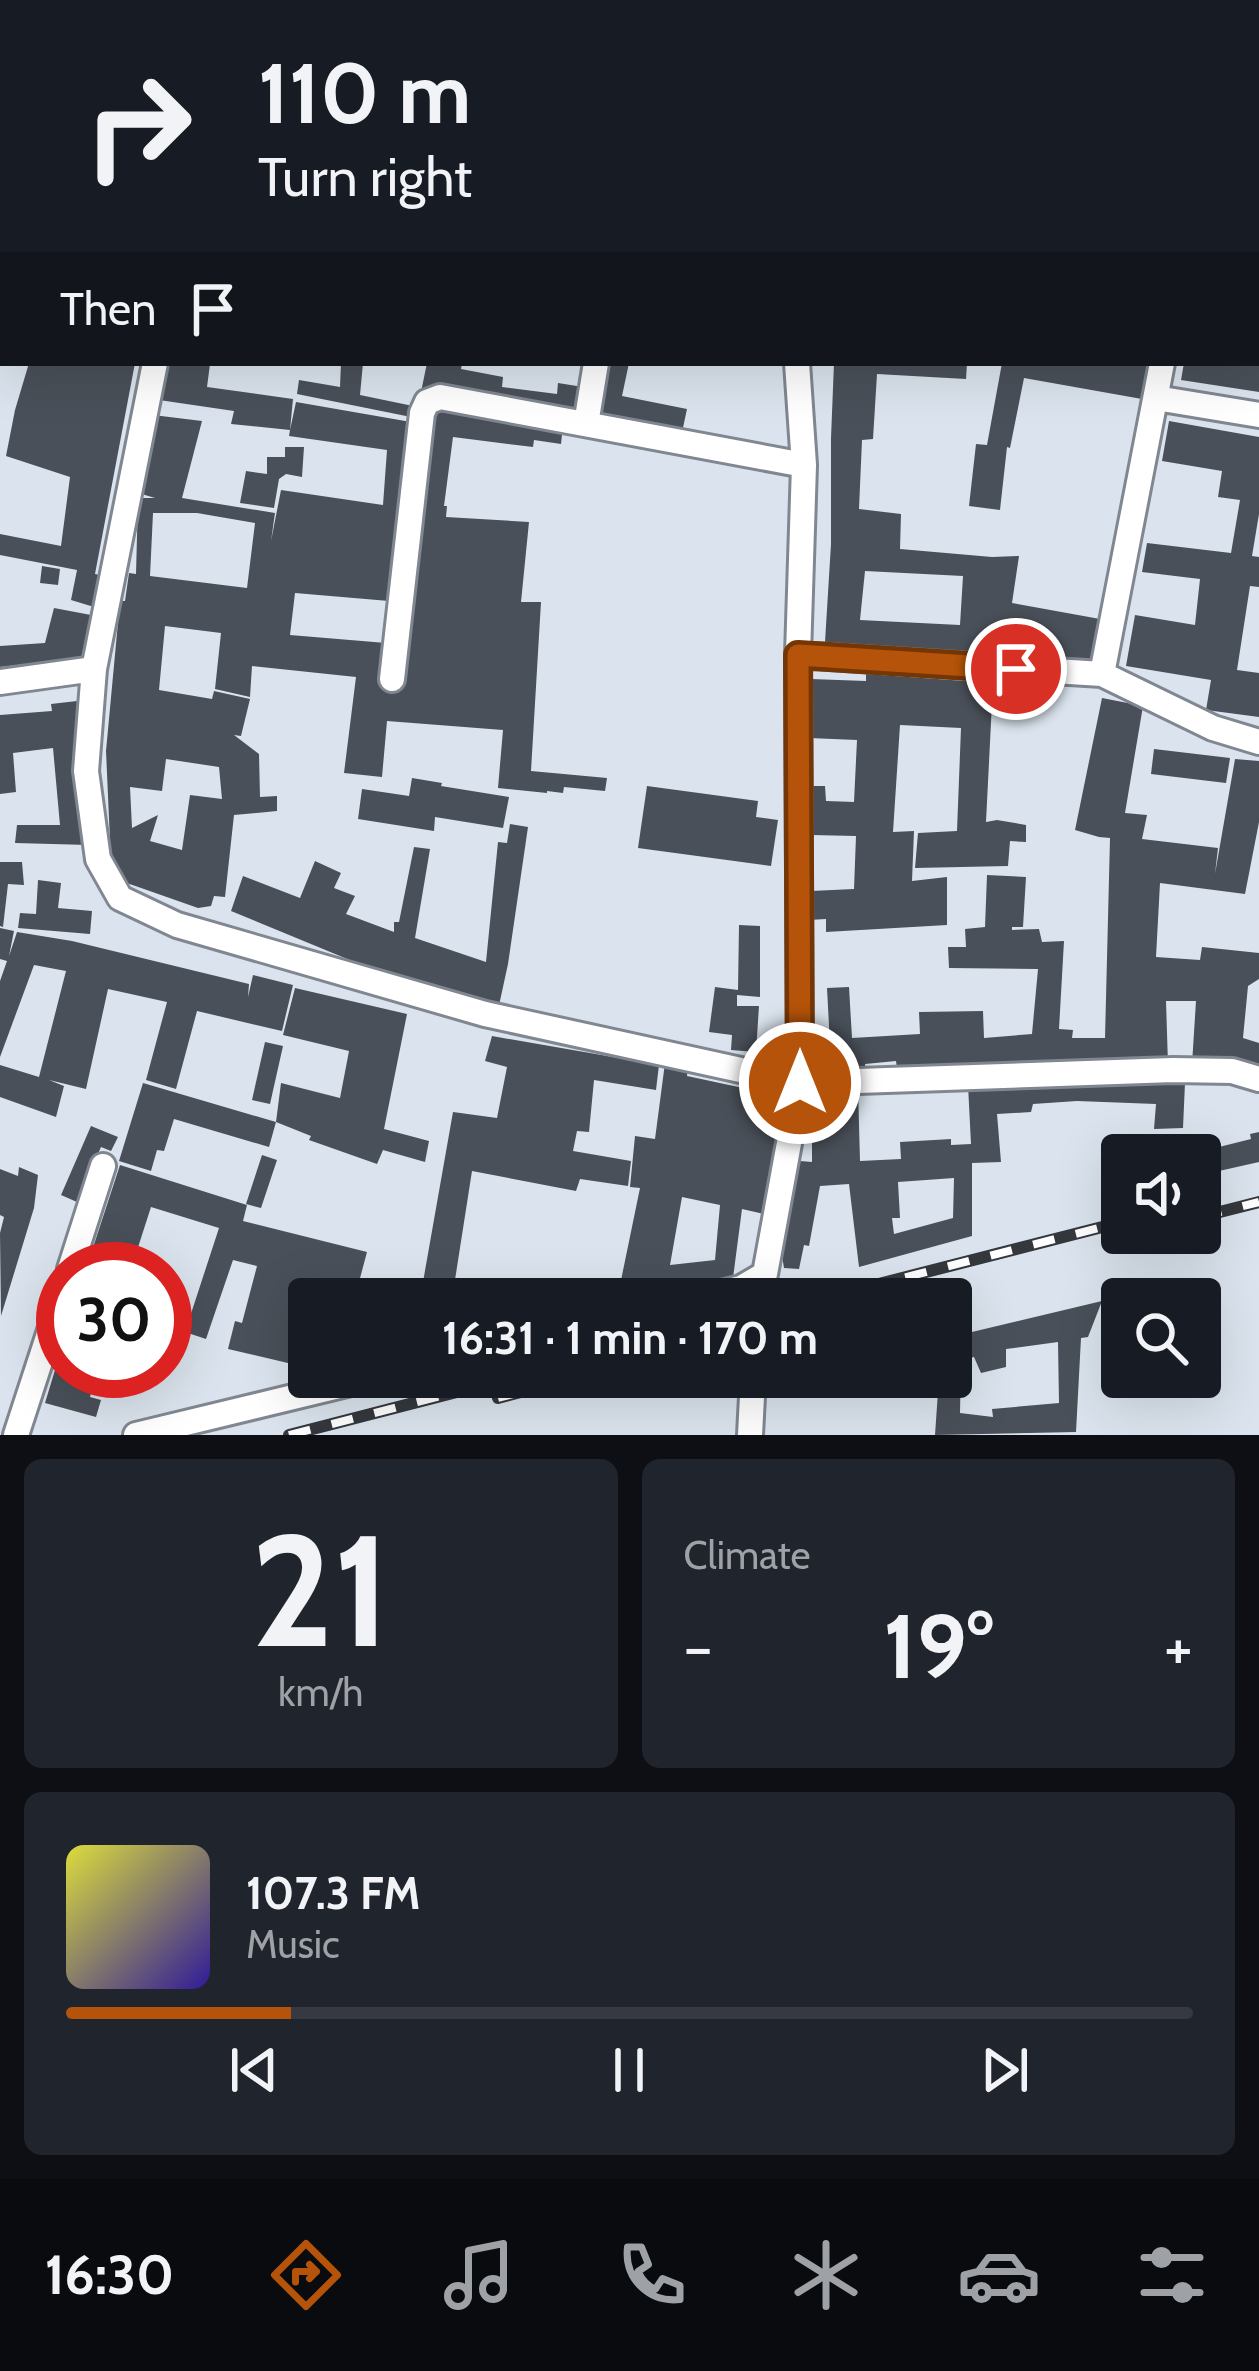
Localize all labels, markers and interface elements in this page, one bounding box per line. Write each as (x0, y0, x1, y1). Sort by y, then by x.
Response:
text: 110 m (258, 42, 471, 144)
icon: right (60, 48, 216, 204)
text: Turn right (258, 144, 472, 210)
icon: arrive (180, 276, 246, 342)
text: Then (60, 282, 156, 336)
pin (965, 618, 1067, 720)
icon: arrive (983, 636, 1049, 702)
position arrow (737, 1020, 863, 1146)
map controls (1101, 1134, 1221, 1398)
button: sound (1101, 1134, 1221, 1254)
speed limit sign: 30 (36, 1242, 192, 1398)
button: search (1101, 1278, 1221, 1398)
text: 16:31 · 1 min · 170 m (442, 1311, 818, 1365)
text: 21 (251, 1495, 391, 1685)
text: Climate (684, 1531, 810, 1579)
text: 19° (883, 1591, 993, 1701)
text: − (684, 1606, 713, 1687)
text: + (1164, 1606, 1193, 1687)
text: km/h (278, 1668, 363, 1716)
text: 107.3 FM (246, 1866, 421, 1920)
text: Music (246, 1920, 340, 1968)
icon: previous (221, 2037, 287, 2103)
icon: pause (596, 2037, 662, 2103)
icon: next (972, 2037, 1038, 2103)
icon: directions (264, 2233, 348, 2317)
icon: music (437, 2233, 521, 2317)
icon: phone (610, 2233, 694, 2317)
icon: climate (784, 2233, 868, 2317)
icon: car (957, 2233, 1041, 2317)
icon: filters (1130, 2233, 1214, 2317)
text: 16:30 (45, 2242, 174, 2308)

